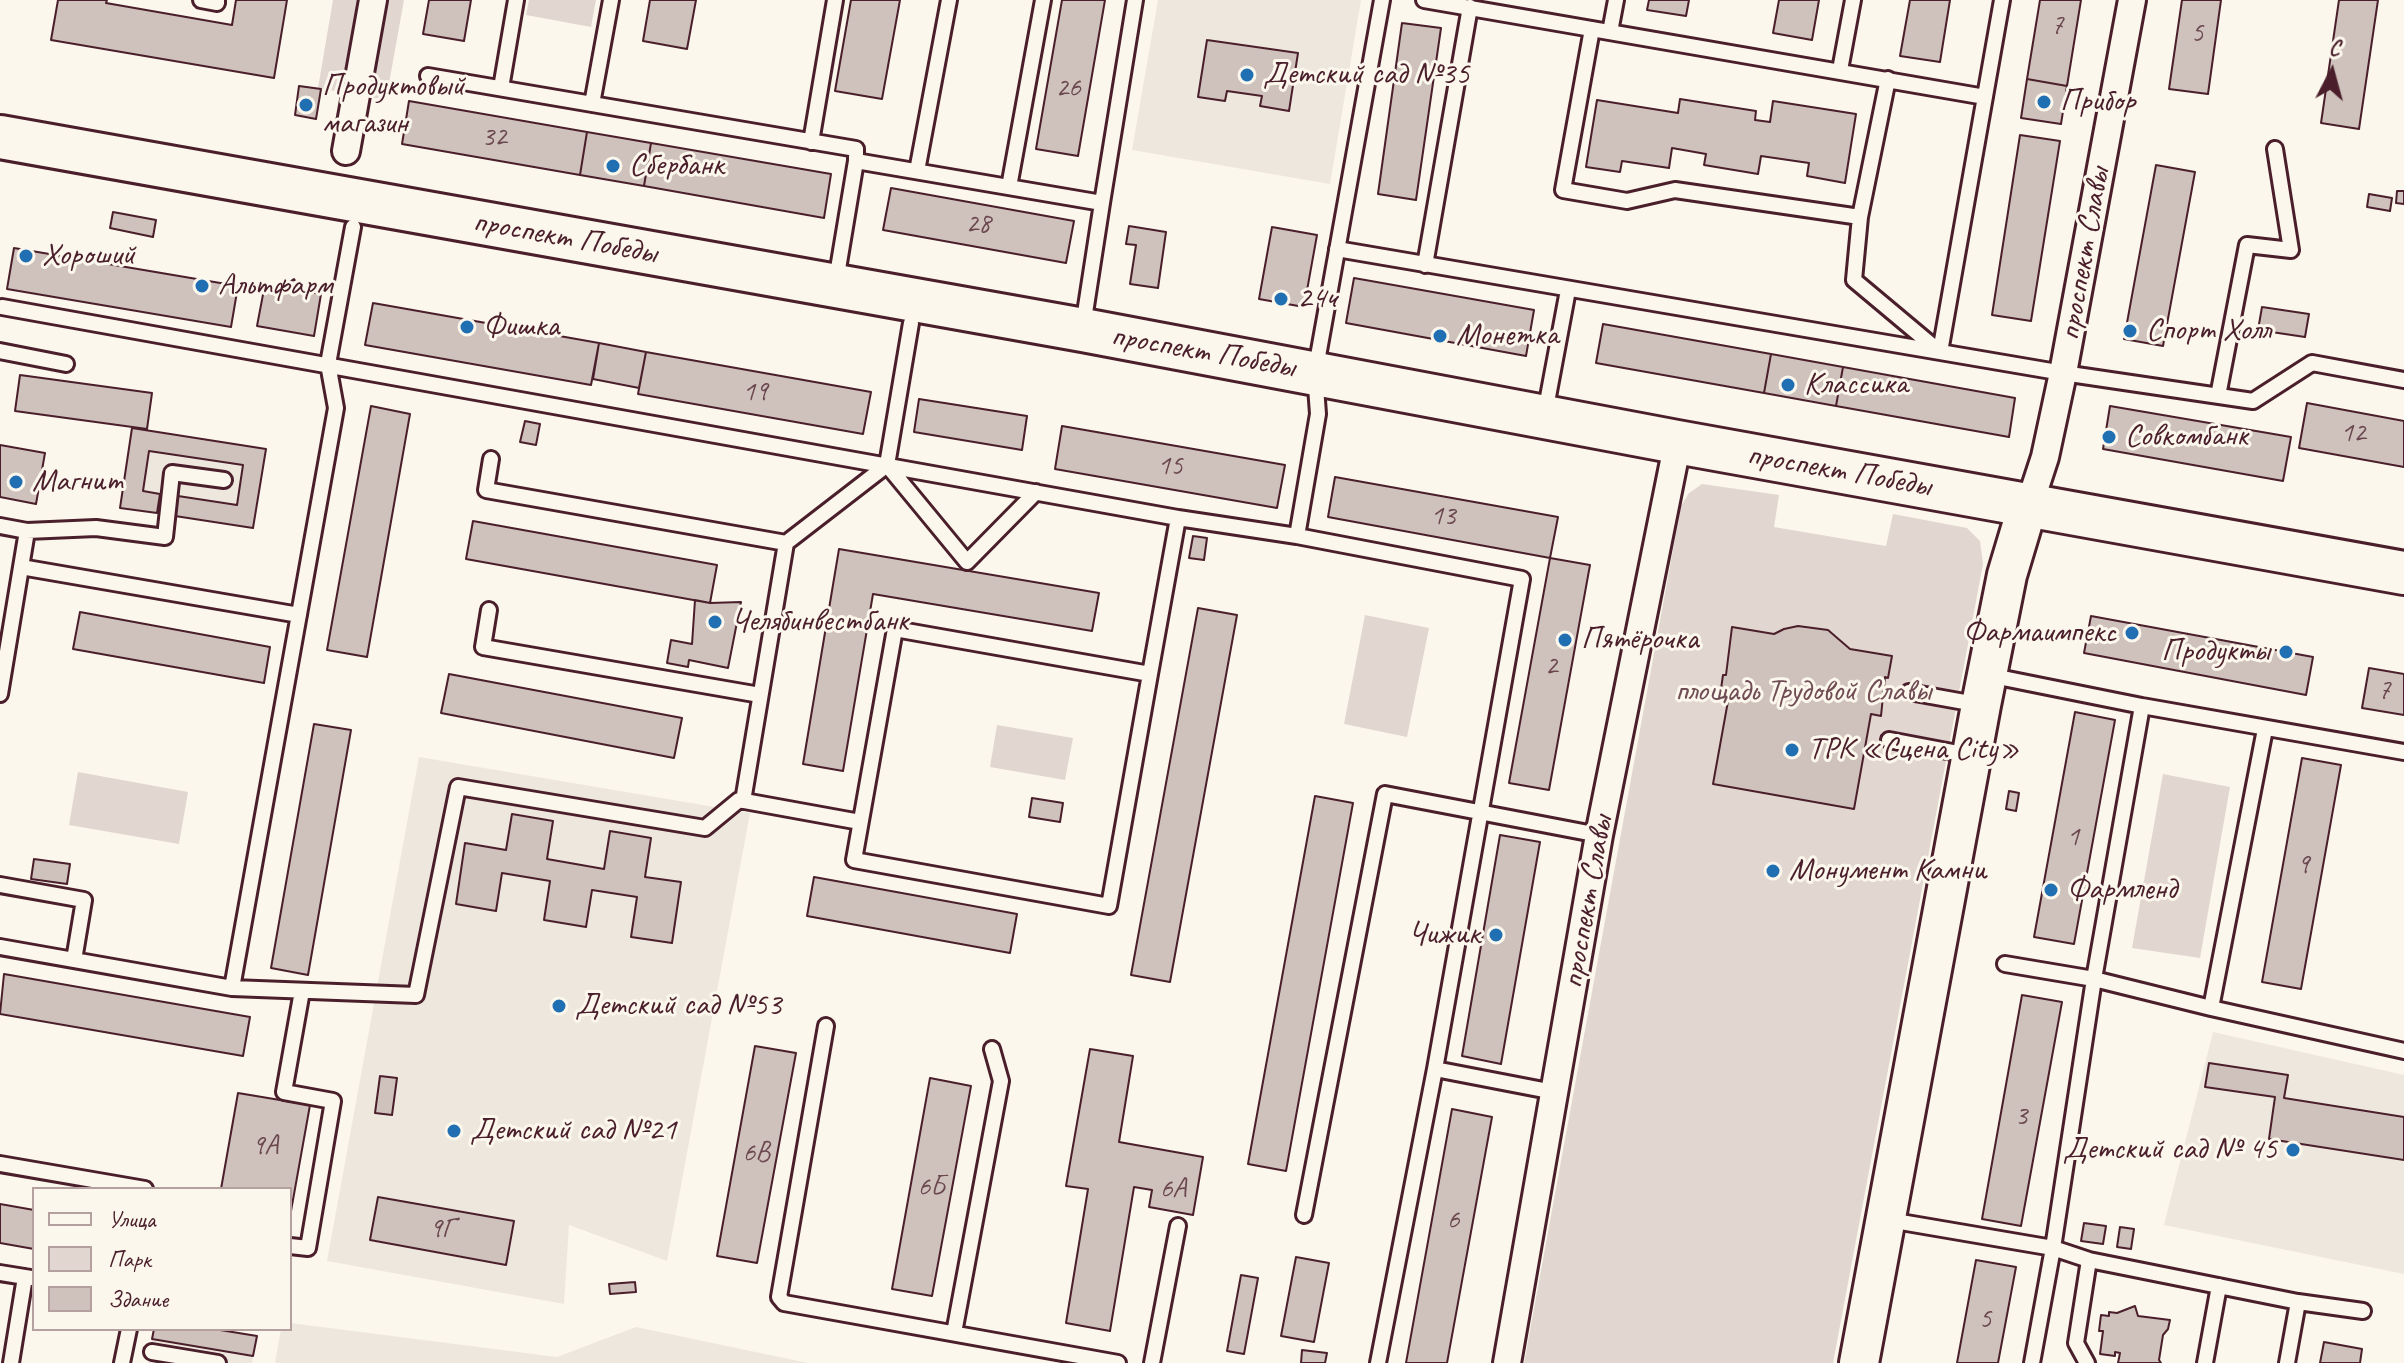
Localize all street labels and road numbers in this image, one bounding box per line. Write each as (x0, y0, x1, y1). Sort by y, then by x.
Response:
street label: проспект Славы (2051, 165, 2119, 343)
street label: проспект Победы (470, 203, 660, 273)
street label: проспект Победы (1108, 317, 1298, 387)
street label: проспект Победы (1744, 436, 1934, 506)
street label: проспект Славы (1554, 813, 1622, 991)

